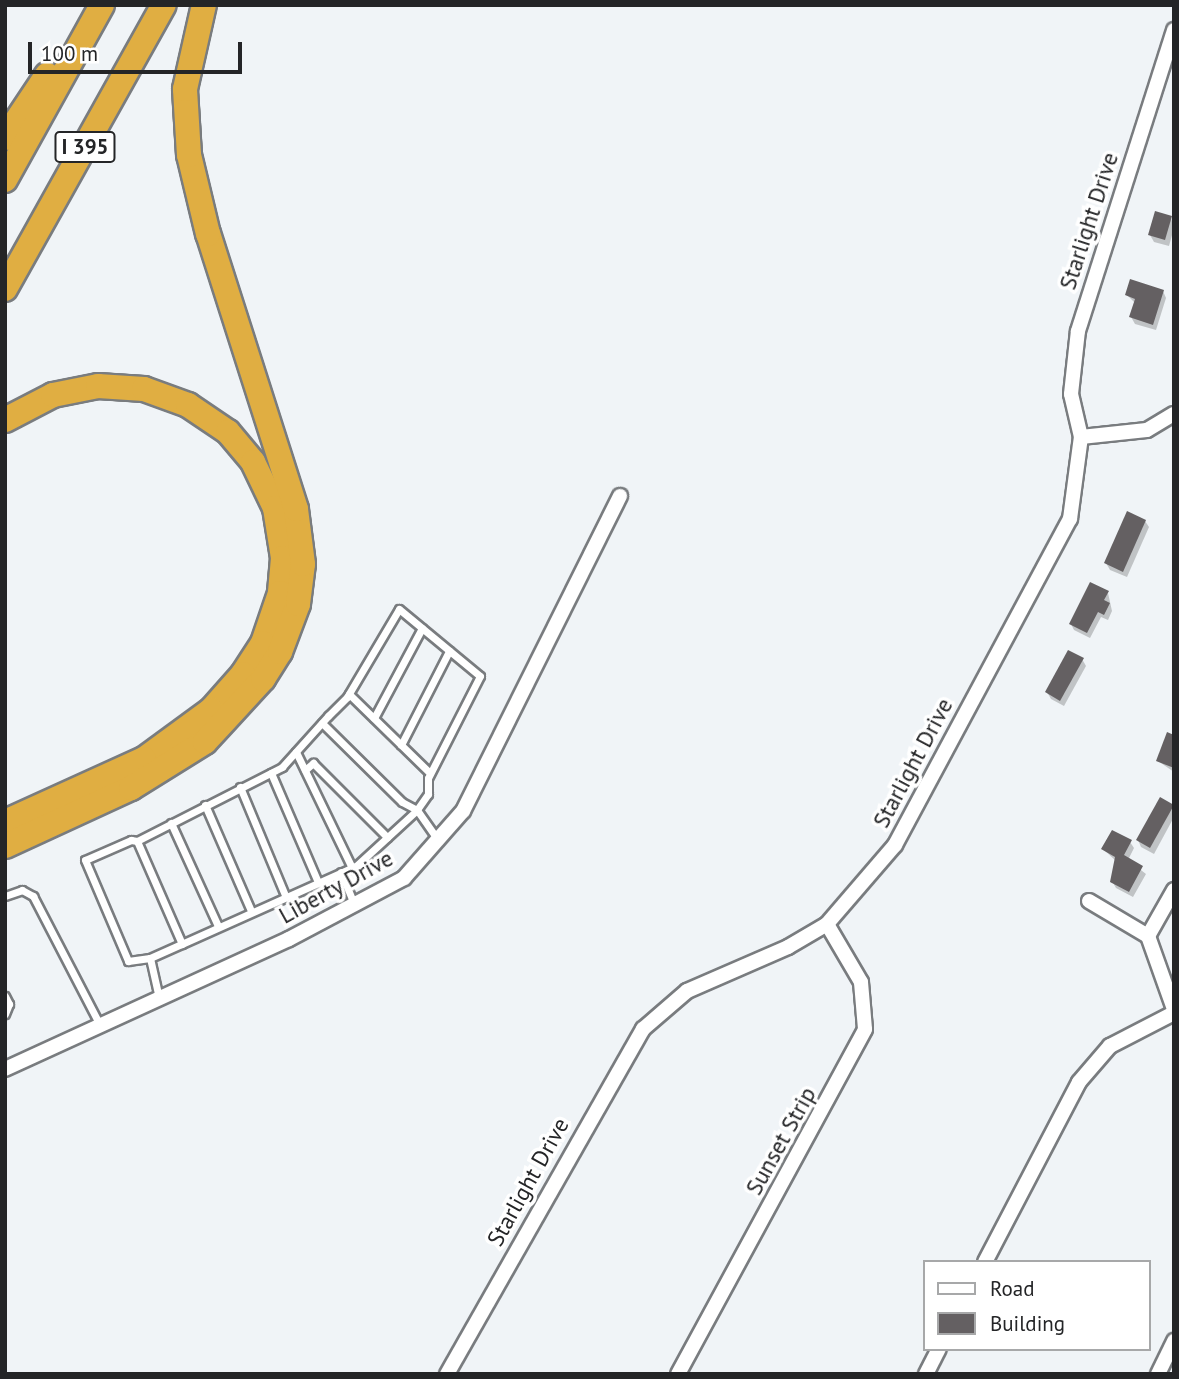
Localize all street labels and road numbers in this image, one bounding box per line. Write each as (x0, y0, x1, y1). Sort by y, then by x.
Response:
road number: I 395 (54, 130, 116, 164)
street label: Starlight Drive (1054, 149, 1124, 293)
street label: Starlight Drive (867, 694, 959, 832)
street label: Liberty Drive (274, 844, 398, 930)
street label: Sunset Strip (740, 1082, 822, 1200)
street label: Starlight Drive (481, 1113, 575, 1251)

